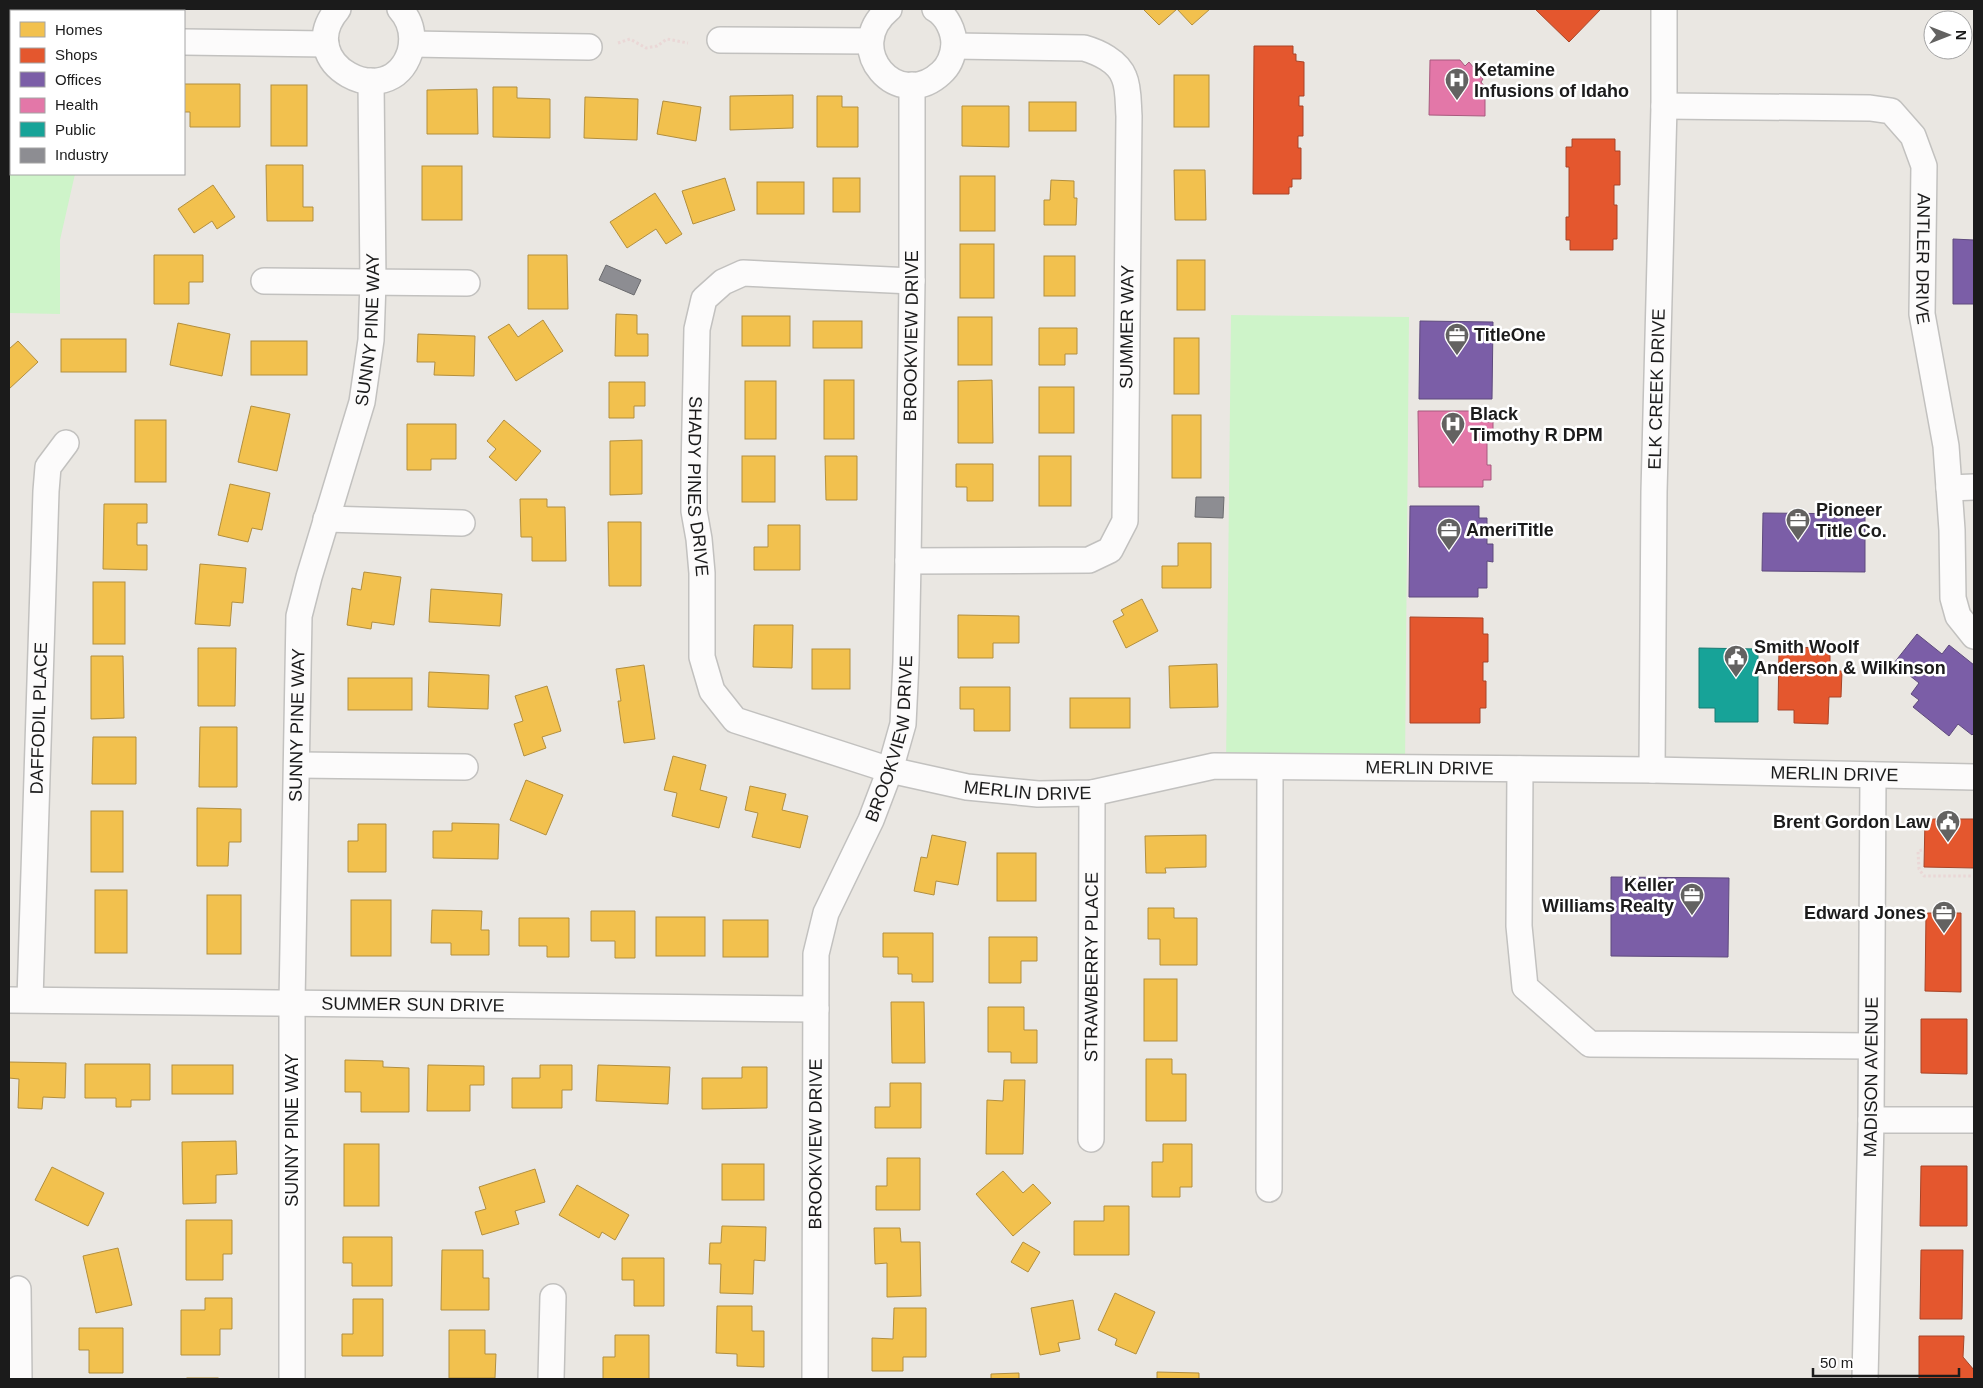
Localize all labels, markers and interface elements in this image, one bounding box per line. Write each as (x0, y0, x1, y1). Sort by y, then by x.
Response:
legend (10, 10, 185, 175)
north arrow (1923, 10, 1973, 60)
text: Homes (55, 21, 103, 38)
text: N (1953, 30, 1969, 40)
text: Shops (55, 46, 98, 63)
place label: Ketamine Infusions of Idaho (1474, 60, 1629, 101)
hospital icon: Ketamine Infusions of Idaho (1444, 67, 1470, 101)
text: Offices (55, 71, 101, 88)
text: Health (55, 96, 98, 113)
text: Public (55, 121, 96, 138)
text: Industry (55, 146, 109, 163)
street label: ANTLER DRIVE (1912, 193, 1934, 326)
street label: BROOKVIEW DRIVE (900, 250, 922, 422)
street label: SUNNY PINE WAY (352, 253, 383, 407)
street label: SUMMER WAY (1116, 265, 1138, 389)
street label: ELK CREEK DRIVE (1645, 308, 1669, 470)
office icon: TitleOne (1444, 322, 1470, 356)
place label: TitleOne (1474, 325, 1546, 345)
street label: SHADY PINES DRIVE (684, 396, 712, 577)
place label: Black Timothy R DPM (1470, 404, 1603, 445)
hospital icon: Black Timothy R DPM (1440, 411, 1466, 445)
place label: Pioneer Title Co. (1816, 500, 1887, 541)
office icon: Pioneer Title Co. (1785, 507, 1811, 541)
office icon: AmeriTitle (1436, 517, 1462, 551)
place label: AmeriTitle (1466, 520, 1554, 540)
place label: Smith Woolf Anderson & Wilkinson (1754, 637, 1946, 678)
street label: DAFFODIL PLACE (26, 642, 51, 795)
public building icon: Smith Woolf Anderson & Wilkinson (1723, 644, 1749, 678)
street label: SUNNY PINE WAY (286, 648, 308, 802)
street label: BROOKVIEW DRIVE (861, 655, 916, 825)
street label: MERLIN DRIVE (1365, 757, 1494, 779)
street label: MERLIN DRIVE (1770, 763, 1899, 785)
street label: MERLIN DRIVE (963, 777, 1092, 804)
public building icon: Brent Gordon Law (1935, 809, 1961, 843)
place label: Brent Gordon Law (1773, 812, 1931, 832)
street label: STRAWBERRY PLACE (1081, 872, 1102, 1062)
place label: Keller Williams Realty (1542, 875, 1674, 916)
office icon: Keller Williams Realty (1679, 882, 1705, 916)
office icon: Edward Jones (1931, 900, 1957, 934)
place label: Edward Jones (1804, 903, 1926, 923)
street label: SUMMER SUN DRIVE (321, 993, 505, 1016)
street label: MADISON AVENUE (1860, 997, 1882, 1158)
street label: SUNNY PINE WAY (282, 1053, 302, 1207)
street label: BROOKVIEW DRIVE (805, 1058, 826, 1230)
scale bar (1813, 1346, 1959, 1378)
text: 50 m (1820, 1354, 1853, 1371)

